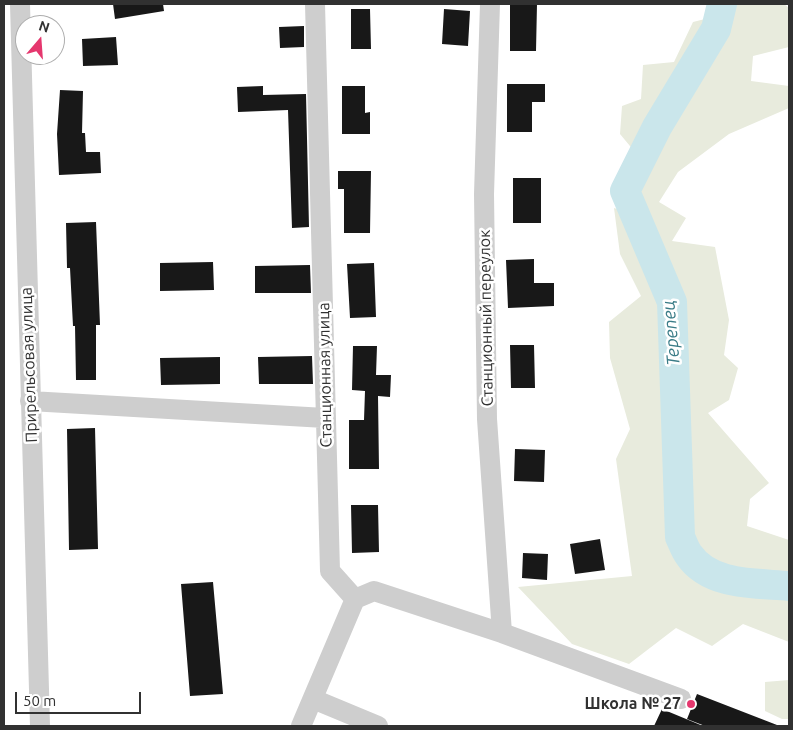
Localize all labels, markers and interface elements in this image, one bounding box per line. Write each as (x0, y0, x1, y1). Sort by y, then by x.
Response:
north arrow (15, 15, 65, 65)
text: N (37, 17, 52, 36)
street label: Станционный переулок (475, 230, 497, 406)
street label: Прирельсовая улица (17, 287, 41, 443)
water label: Терепец (657, 299, 685, 367)
street label: Станционная улица (314, 302, 336, 448)
scale bar (18, 682, 144, 714)
text: 50 m (23, 692, 56, 709)
place label: Школа № 27 (585, 694, 681, 714)
marker: Школа № 27 (685, 698, 697, 710)

